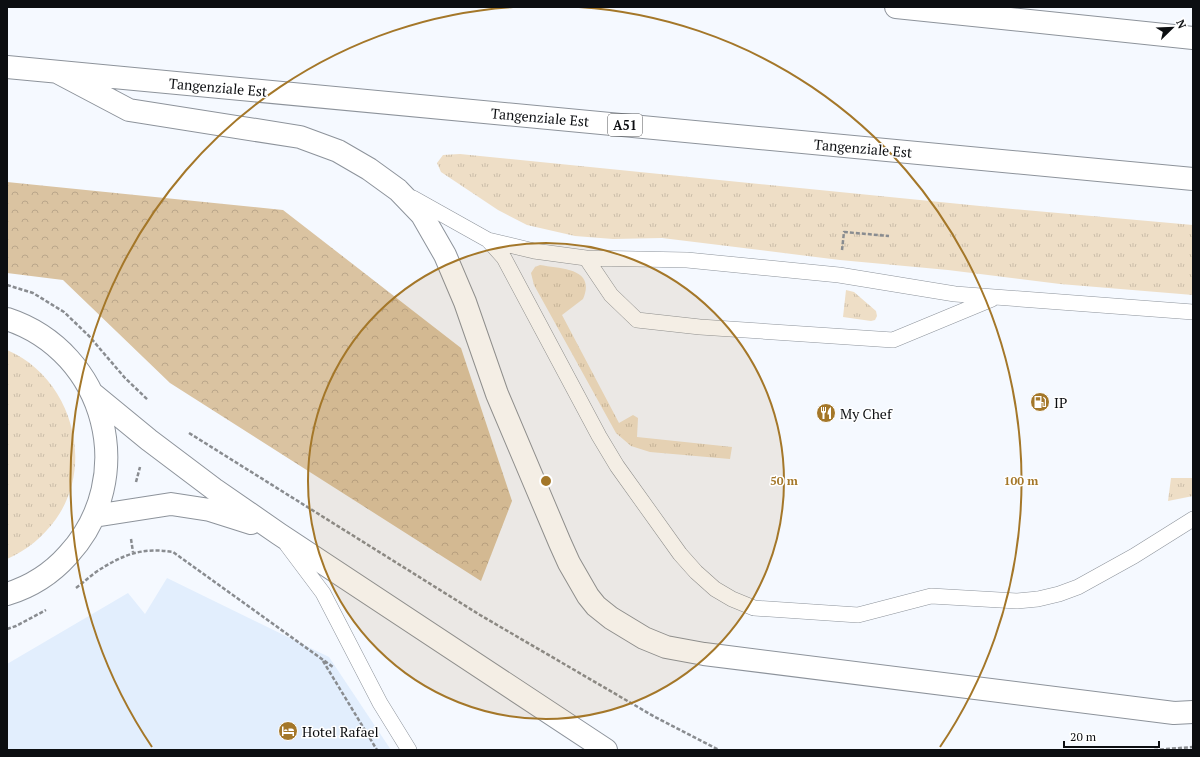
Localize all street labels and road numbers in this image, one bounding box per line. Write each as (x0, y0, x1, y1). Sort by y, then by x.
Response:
street label: Tangenziale Est (168, 73, 269, 101)
street label: Tangenziale Est (490, 103, 591, 131)
road number: A51 (608, 114, 642, 136)
street label: Tangenziale Est (813, 134, 914, 162)

